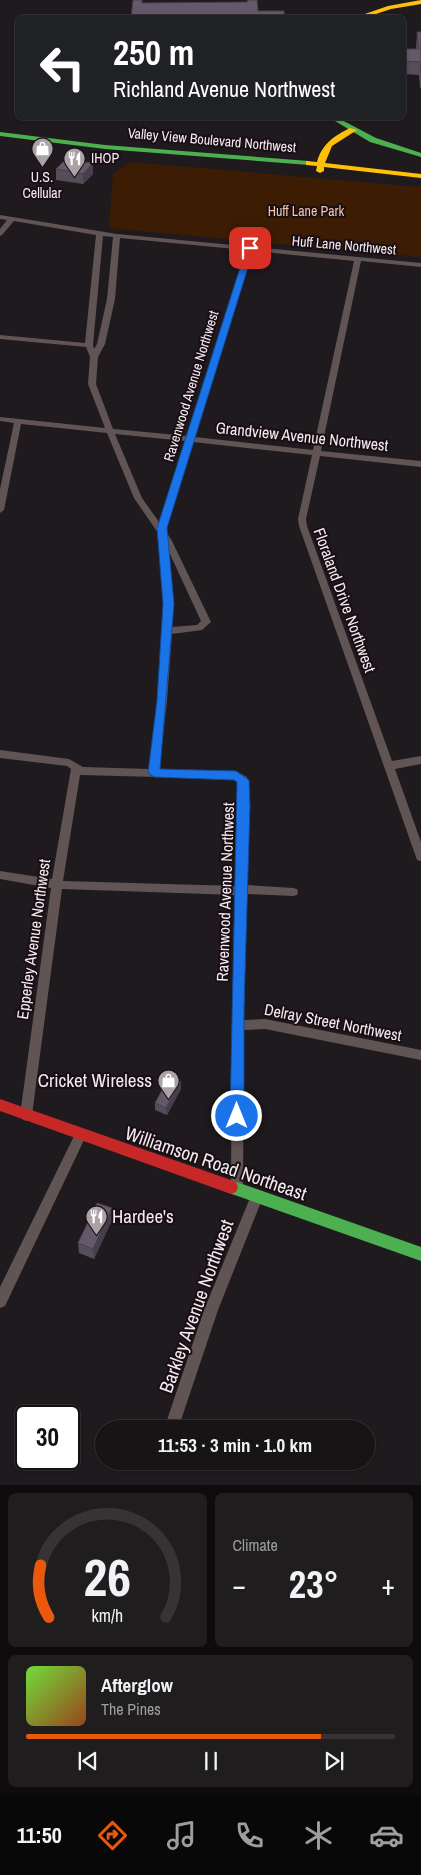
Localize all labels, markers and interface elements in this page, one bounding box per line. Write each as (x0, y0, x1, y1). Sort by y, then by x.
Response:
text: 250 m (113, 29, 194, 76)
icon: left (30, 35, 95, 100)
text: Richland Avenue Northwest (113, 74, 335, 104)
street label: Valley View Boulevard Northwest (127, 124, 297, 156)
shop icon: U.S. Cellular (30, 137, 54, 168)
restaurant icon: IHOP (63, 146, 87, 177)
place label: IHOP (91, 149, 119, 167)
place label: U.S. Cellular (23, 168, 62, 202)
park label: Huff Lane Park (268, 202, 344, 220)
pin (229, 227, 271, 269)
street label: Huff Lane Northwest (291, 231, 397, 259)
icon: arrive (236, 234, 264, 262)
street label: Ravenwood Avenue Northwest (159, 308, 223, 464)
street label: Grandview Avenue Northwest (215, 416, 390, 456)
street label: Floraland Drive Northwest (309, 525, 382, 676)
street label: Ravenwood Avenue Northwest (211, 802, 239, 982)
street label: Epperley Avenue Northwest (11, 857, 55, 1021)
street label: Delray Street Northwest (263, 998, 404, 1046)
place label: Cricket Wireless (38, 1067, 152, 1093)
shop icon: Cricket Wireless (156, 1068, 180, 1099)
position arrow (210, 1089, 262, 1141)
street label: Williamson Road Northeast (122, 1120, 311, 1207)
place label: Hardee's (112, 1203, 174, 1229)
restaurant icon: Hardee's (84, 1204, 108, 1235)
street label: Barkley Avenue Northwest (153, 1215, 240, 1396)
speed limit sign: 30 (15, 1405, 80, 1470)
text: 11:53 · 3 min · 1.0 km (158, 1432, 312, 1458)
text: Climate (233, 1534, 278, 1556)
text: 26 (84, 1542, 131, 1612)
text: 23° (289, 1559, 339, 1610)
text: − (233, 1566, 246, 1604)
text: + (382, 1566, 395, 1604)
text: km/h (91, 1604, 123, 1628)
text: Afterglow (101, 1672, 173, 1698)
text: The Pines (101, 1698, 161, 1720)
icon: previous (74, 1747, 102, 1775)
icon: pause (197, 1747, 225, 1775)
icon: next (320, 1747, 348, 1775)
icon: directions (95, 1818, 130, 1853)
icon: music (164, 1818, 199, 1853)
icon: phone (232, 1818, 267, 1853)
icon: climate (301, 1818, 336, 1853)
icon: car (369, 1818, 404, 1853)
text: 11:50 (17, 1820, 62, 1850)

